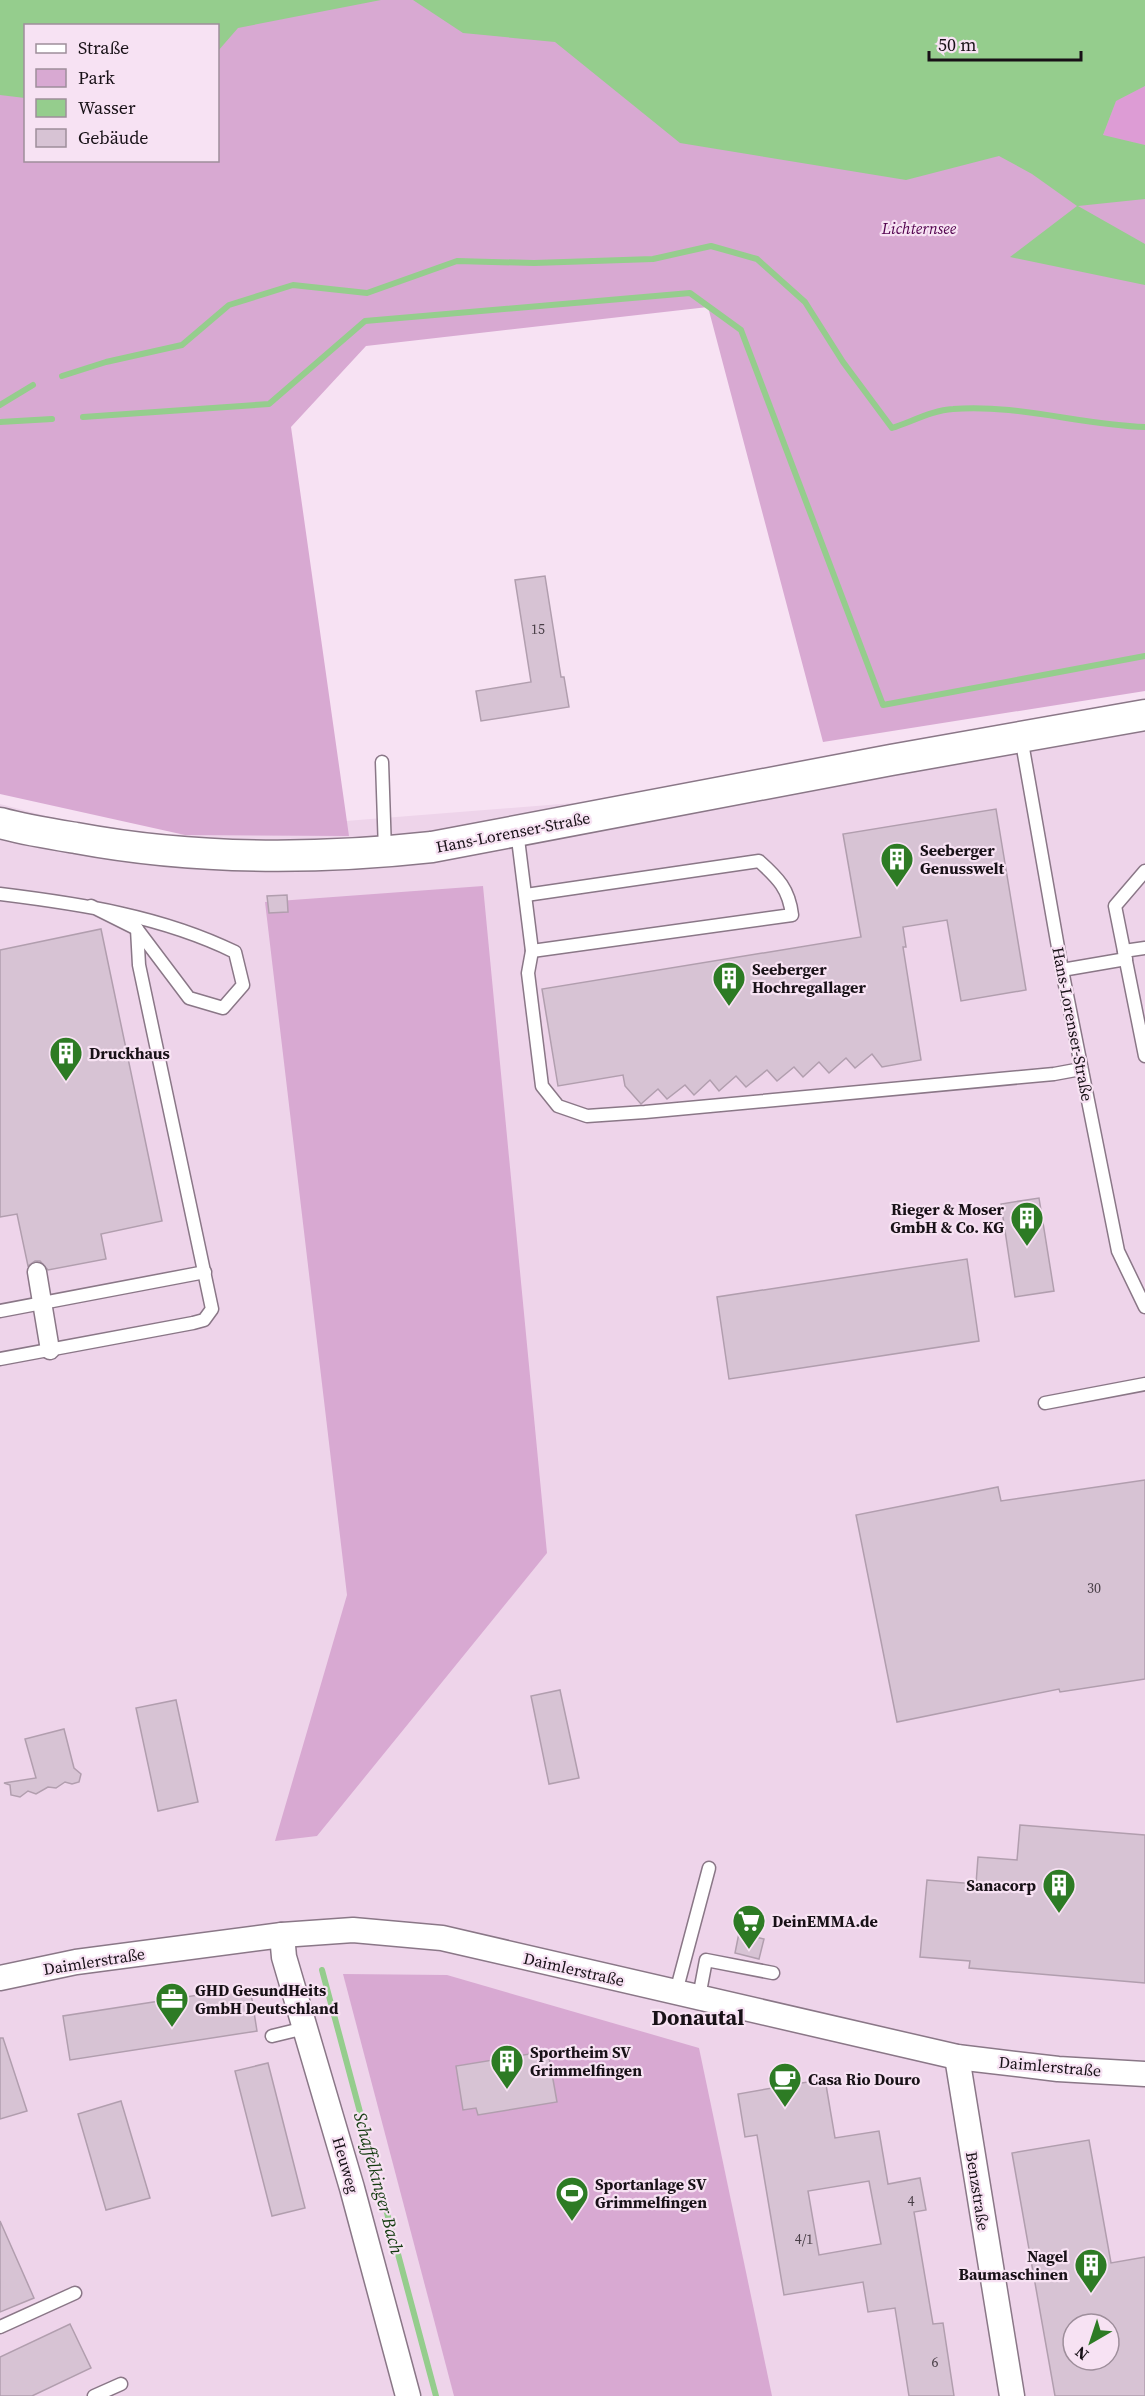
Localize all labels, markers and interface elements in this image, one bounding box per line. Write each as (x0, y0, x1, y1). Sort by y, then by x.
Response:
legend (24, 24, 219, 162)
scale bar (929, 24, 1080, 62)
text: 50 m (938, 32, 976, 57)
text: Straße (78, 35, 129, 60)
text: Park (78, 65, 115, 90)
text: Wasser (78, 95, 136, 120)
text: Gebäude (78, 125, 149, 150)
park label: Lichternsee (881, 217, 957, 239)
house number: 15 (531, 619, 545, 639)
street label: Hans-Lorenser-Straße (434, 806, 592, 858)
place label: Seeberger Genusswelt (920, 839, 1005, 879)
building icon: Seeberger Genusswelt (879, 841, 915, 888)
street label: Hans-Lorenser-Straße (1047, 945, 1099, 1103)
place label: Seeberger Hochregallager (752, 958, 866, 998)
building icon: Seeberger Hochregallager (711, 960, 747, 1007)
building icon: Druckhaus (48, 1035, 84, 1082)
place label: Druckhaus (89, 1042, 170, 1064)
place label: Rieger & Moser GmbH & Co. KG (890, 1198, 1005, 1238)
building icon: Rieger & Moser GmbH & Co. KG (1009, 1200, 1045, 1247)
house number: 30 (1087, 1578, 1101, 1598)
building icon: Sanacorp (1041, 1867, 1077, 1914)
place label: Sanacorp (966, 1874, 1036, 1896)
supermarket icon: DeinEMMA.de (731, 1903, 767, 1950)
place label: DeinEMMA.de (772, 1910, 878, 1932)
street label: Daimlerstraße (42, 1942, 146, 1980)
street label: Daimlerstraße (521, 1947, 627, 1991)
place label: GHD GesundHeits GmbH Deutschland (195, 1979, 339, 2019)
office icon: GHD GesundHeits GmbH Deutschland (154, 1981, 190, 2028)
district label: Donautal (652, 2002, 744, 2032)
place label: Sportheim SV Grimmelfingen (530, 2041, 642, 2081)
building icon: Sportheim SV Grimmelfingen (489, 2043, 525, 2090)
street label: Daimlerstraße (998, 2051, 1102, 2081)
cafe icon: Casa Rio Douro (767, 2061, 803, 2108)
place label: Casa Rio Douro (808, 2068, 920, 2090)
water label: Schaffelkinger Bach (348, 2109, 410, 2257)
street label: Heuweg (327, 2134, 365, 2196)
street label: Benzstraße (961, 2150, 995, 2232)
place label: Sportanlage SV Grimmelfingen (595, 2173, 707, 2213)
sports icon: Sportanlage SV Grimmelfingen (554, 2175, 590, 2222)
house number: 4 (908, 2191, 915, 2211)
house number: 4/1 (795, 2229, 813, 2249)
place label: Nagel Baumaschinen (959, 2245, 1068, 2285)
building icon: Nagel Baumaschinen (1073, 2247, 1109, 2294)
north arrow (1061, 2312, 1121, 2372)
text: N (1070, 2341, 1093, 2366)
house number: 6 (932, 2352, 939, 2372)

